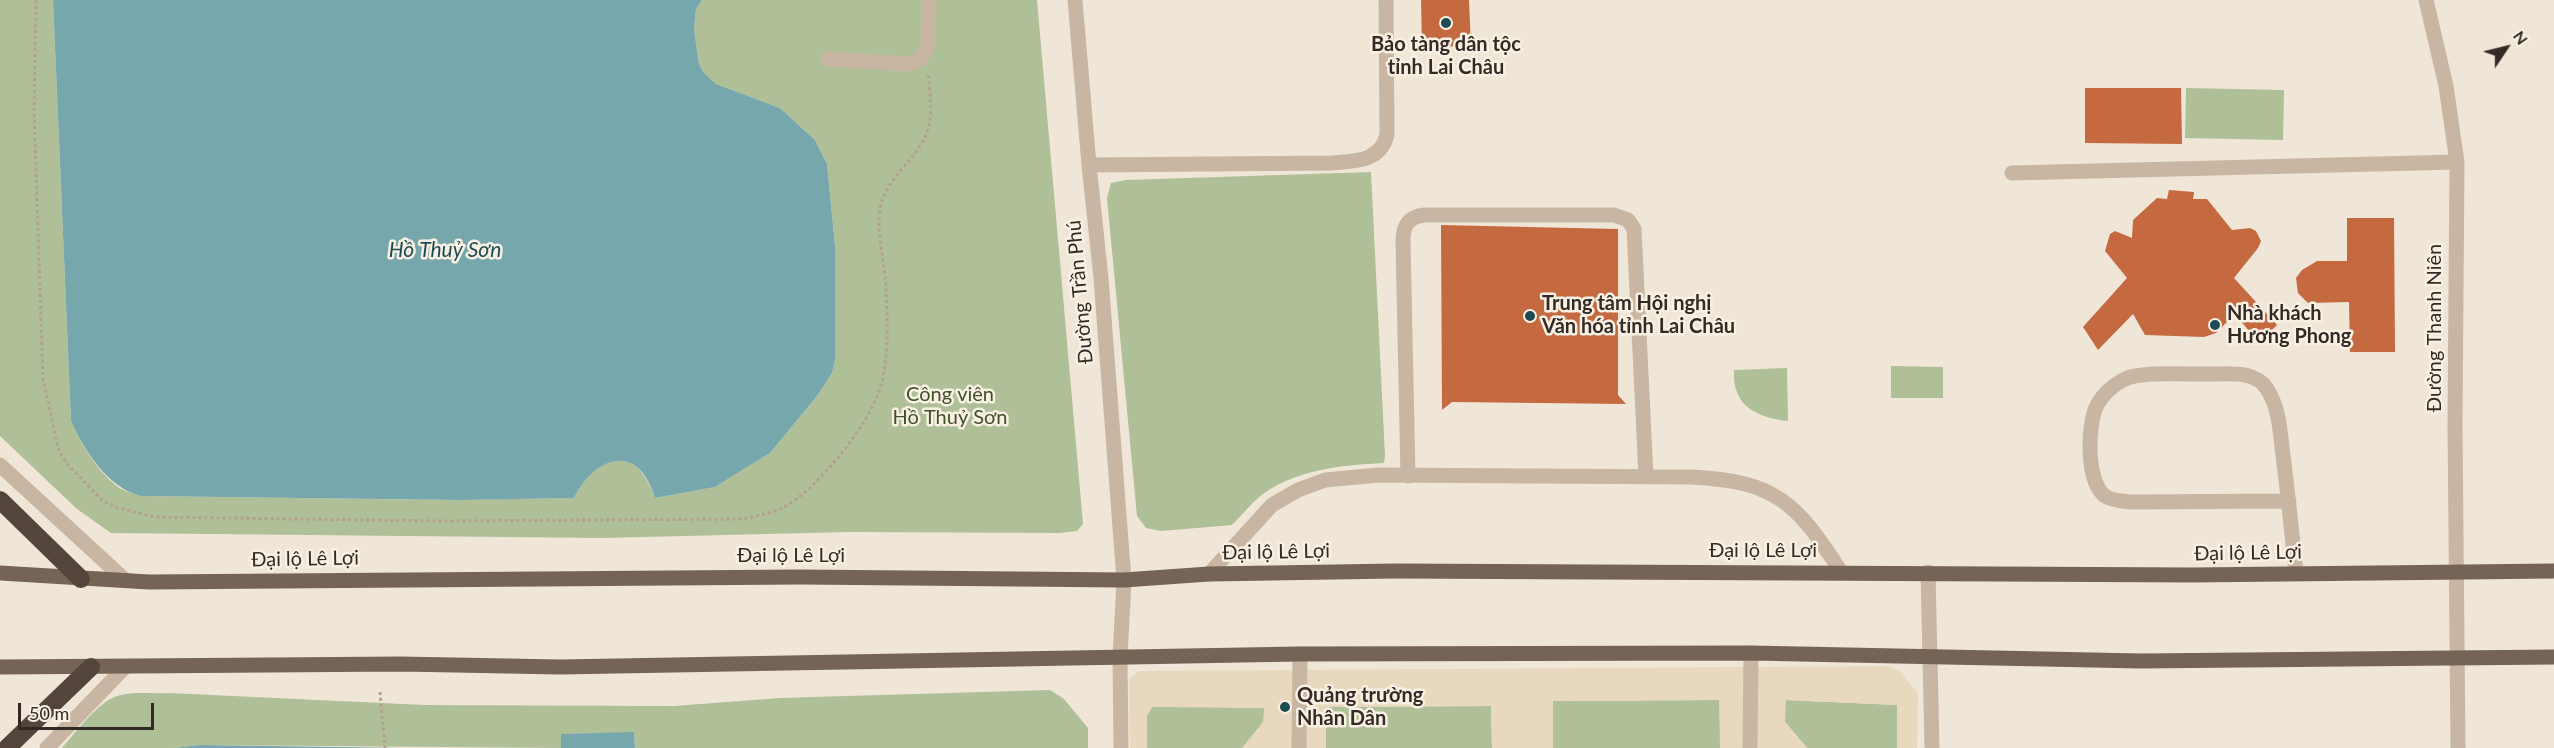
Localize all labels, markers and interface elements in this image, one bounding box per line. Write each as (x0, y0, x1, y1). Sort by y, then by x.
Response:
marker: Bảo tàng dân tộc tỉnh Lai Châu (1439, 16, 1453, 30)
north arrow (2476, 18, 2536, 78)
text: N (2510, 27, 2532, 48)
place label: Bảo tàng dân tộc tỉnh Lai Châu (1371, 33, 1521, 80)
street label: Đường Trần Phú (1062, 219, 1098, 365)
water label: Hồ Thuỷ Sơn (389, 237, 501, 263)
street label: Đường Thanh Niên (2423, 244, 2447, 412)
place label: Trung tâm Hội nghị Văn hóa tỉnh Lai Châu (1542, 292, 1735, 339)
place label: Nhà khách Hương Phong (2227, 302, 2351, 349)
marker: Trung tâm Hội nghị Văn hóa tỉnh Lai Châu (1523, 309, 1537, 323)
marker: Nhà khách Hương Phong (2208, 318, 2222, 332)
park label: Công viên Hồ Thuỷ Sơn (893, 383, 1007, 430)
street label: Đại lộ Lê Lợi (1222, 539, 1330, 565)
street label: Đại lộ Lê Lợi (1709, 539, 1817, 563)
street label: Đại lộ Lê Lợi (2194, 540, 2302, 566)
street label: Đại lộ Lê Lợi (737, 544, 845, 568)
street label: Đại lộ Lê Lợi (251, 546, 359, 572)
place label: Quảng trường Nhân Dân (1297, 684, 1423, 731)
scale bar (21, 691, 158, 729)
marker: Quảng trường Nhân Dân (1278, 700, 1292, 714)
text: 50 m (29, 702, 69, 724)

